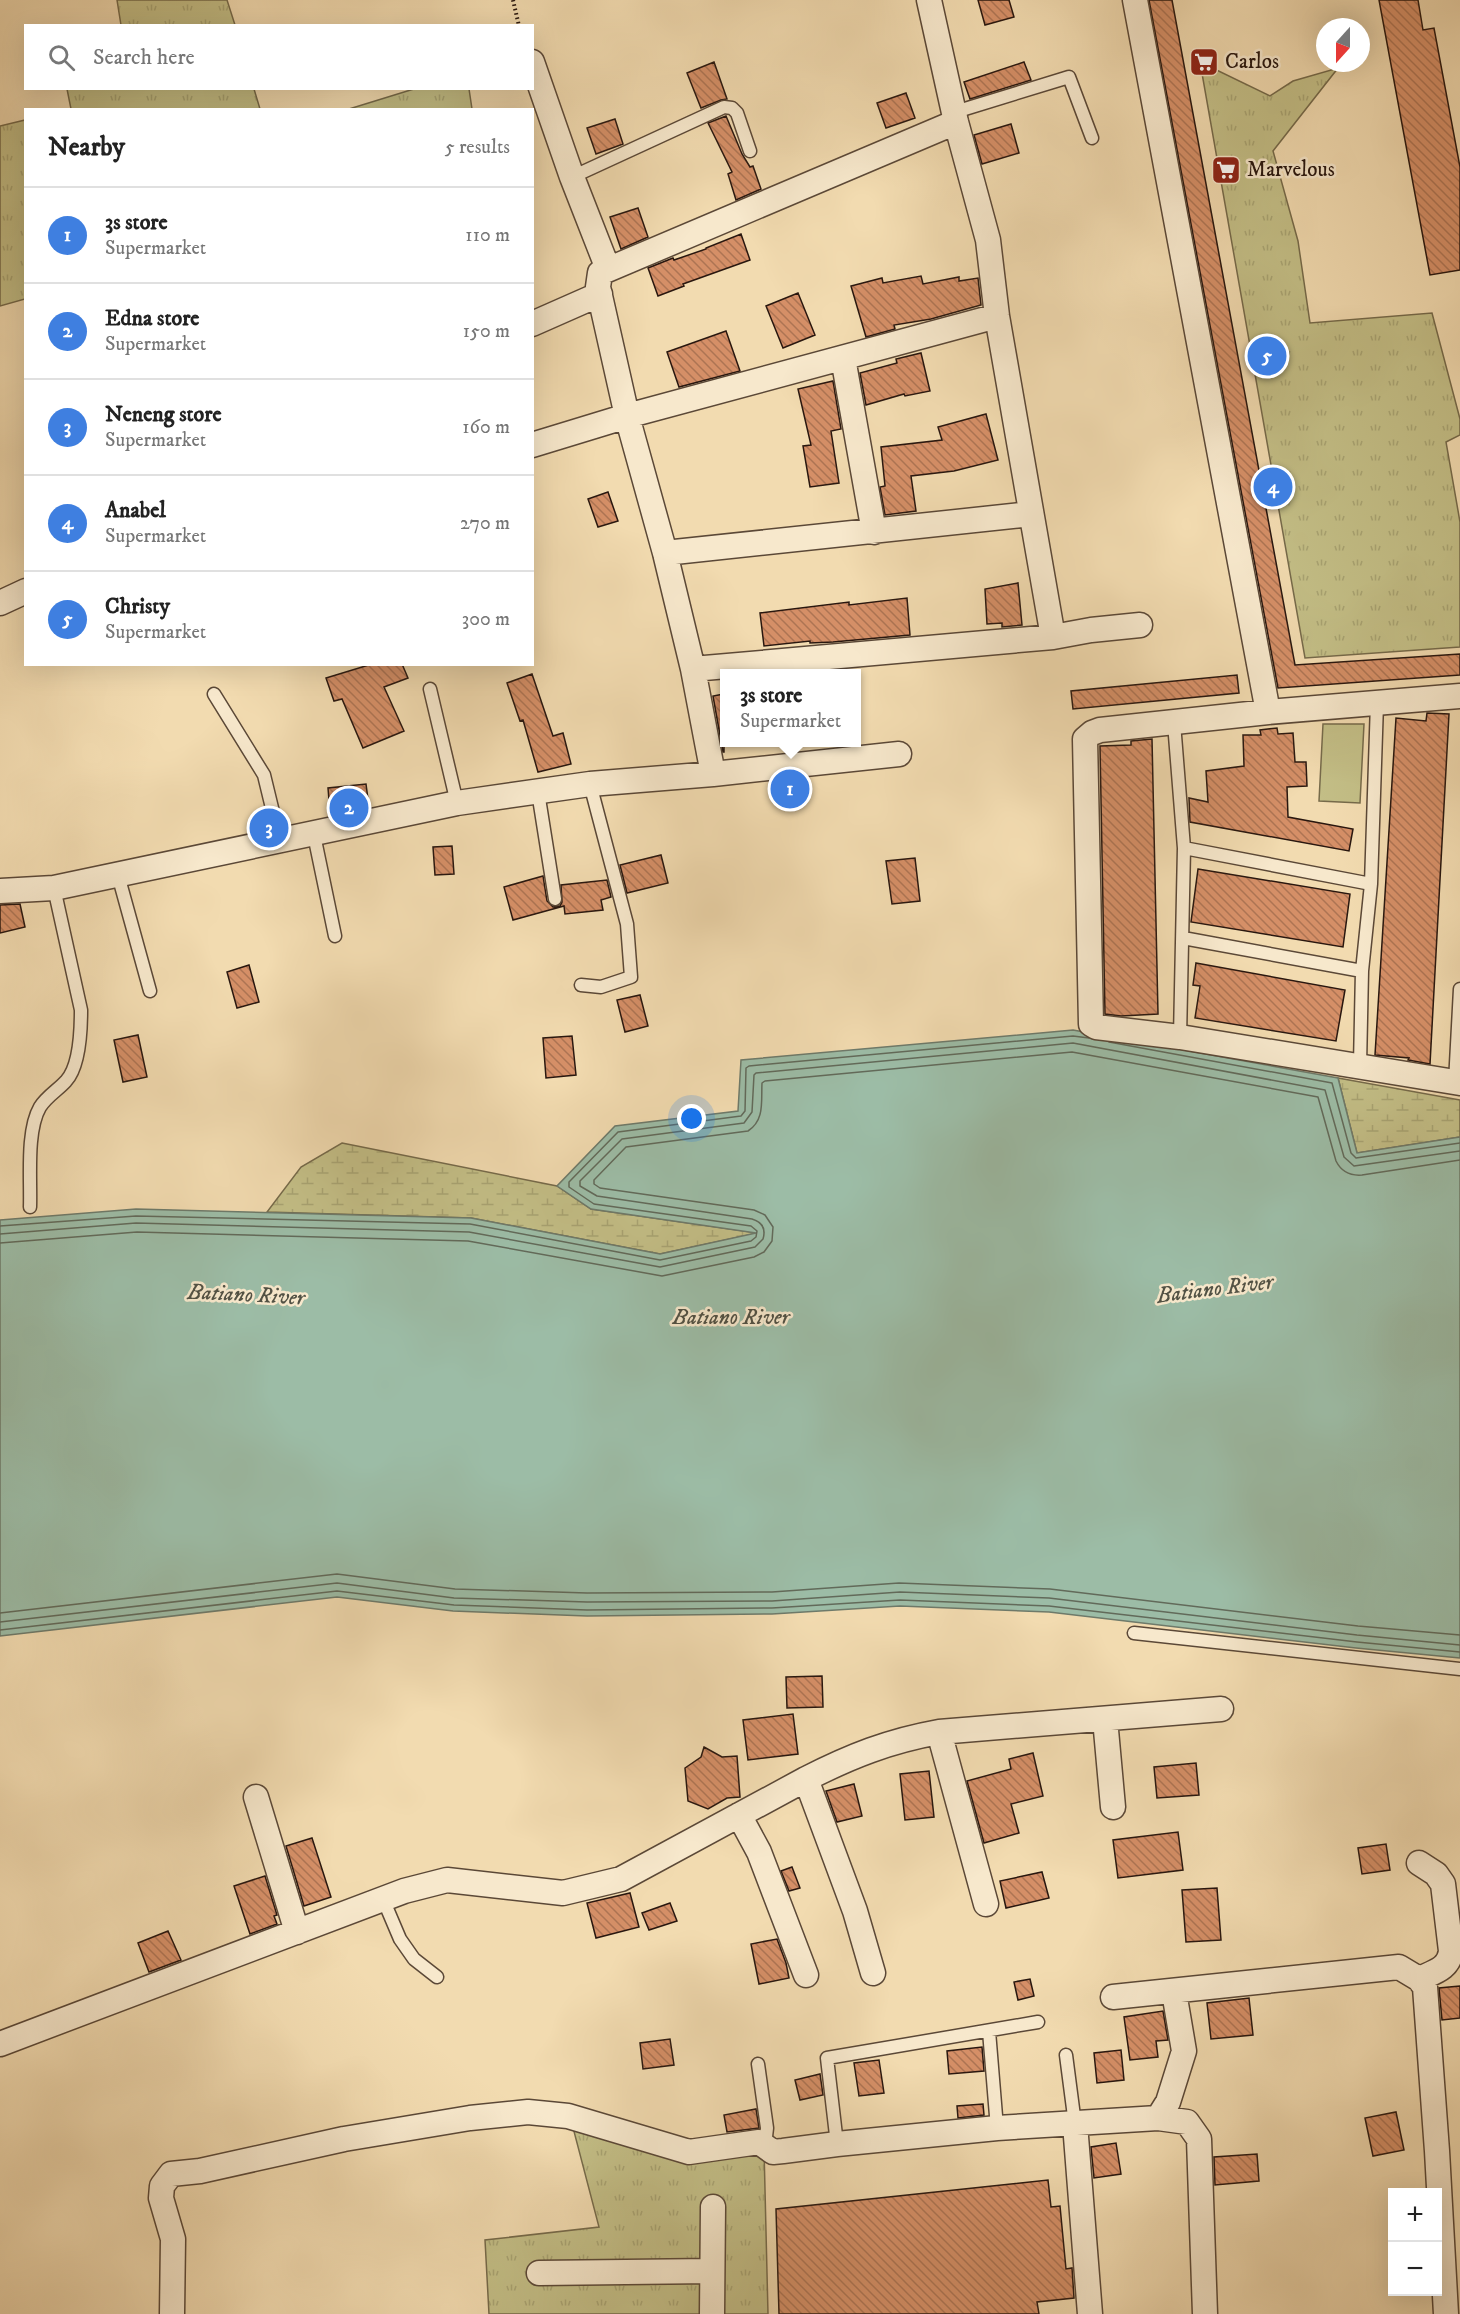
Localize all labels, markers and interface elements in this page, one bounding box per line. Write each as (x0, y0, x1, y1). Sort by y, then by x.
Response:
north arrow (1316, 18, 1370, 72)
search box (24, 24, 534, 90)
icon: search (45, 41, 78, 74)
text: Search here (93, 44, 195, 71)
supermarket icon: Carlos (1188, 46, 1220, 78)
place label: Carlos (1225, 49, 1279, 75)
text: Nearby (48, 131, 125, 164)
text: 5 results (445, 135, 510, 160)
supermarket icon: Marvelous (1210, 154, 1242, 186)
place label: Marvelous (1247, 157, 1335, 183)
text: 3s store (105, 209, 168, 236)
text: 1 (64, 223, 71, 248)
text: 110 m (465, 223, 510, 248)
text: Supermarket (105, 236, 206, 261)
text: Edna store (105, 305, 199, 332)
text: 2 (63, 319, 72, 344)
text: 150 m (463, 319, 510, 344)
text: Supermarket (105, 332, 206, 357)
pin: 5 (1248, 334, 1286, 378)
text: Neneng store (105, 401, 222, 428)
text: 3 (64, 415, 71, 440)
text: 160 m (462, 415, 510, 440)
text: Supermarket (105, 428, 206, 453)
pin: 4 (1254, 464, 1292, 510)
text: Anabel (105, 497, 166, 524)
text: 4 (62, 511, 73, 536)
text: 270 m (460, 511, 510, 536)
text: Supermarket (105, 524, 206, 549)
text: Christy (105, 593, 170, 620)
text: 5 (63, 607, 72, 632)
text: 300 m (462, 607, 510, 632)
text: Supermarket (105, 620, 206, 645)
popup (720, 669, 861, 747)
text: 3s store (740, 682, 802, 709)
text: Supermarket (740, 709, 841, 734)
pin: 1 (770, 766, 810, 812)
pin: 2 (330, 786, 368, 830)
pin: 3 (250, 806, 288, 850)
your location (677, 1104, 706, 1133)
water label: Batiano River (1154, 1268, 1277, 1310)
water label: Batiano River (186, 1278, 307, 1312)
water label: Batiano River (672, 1304, 792, 1331)
map controls (1388, 2188, 1442, 2296)
button: + (1388, 2188, 1442, 2242)
button: − (1388, 2242, 1442, 2296)

